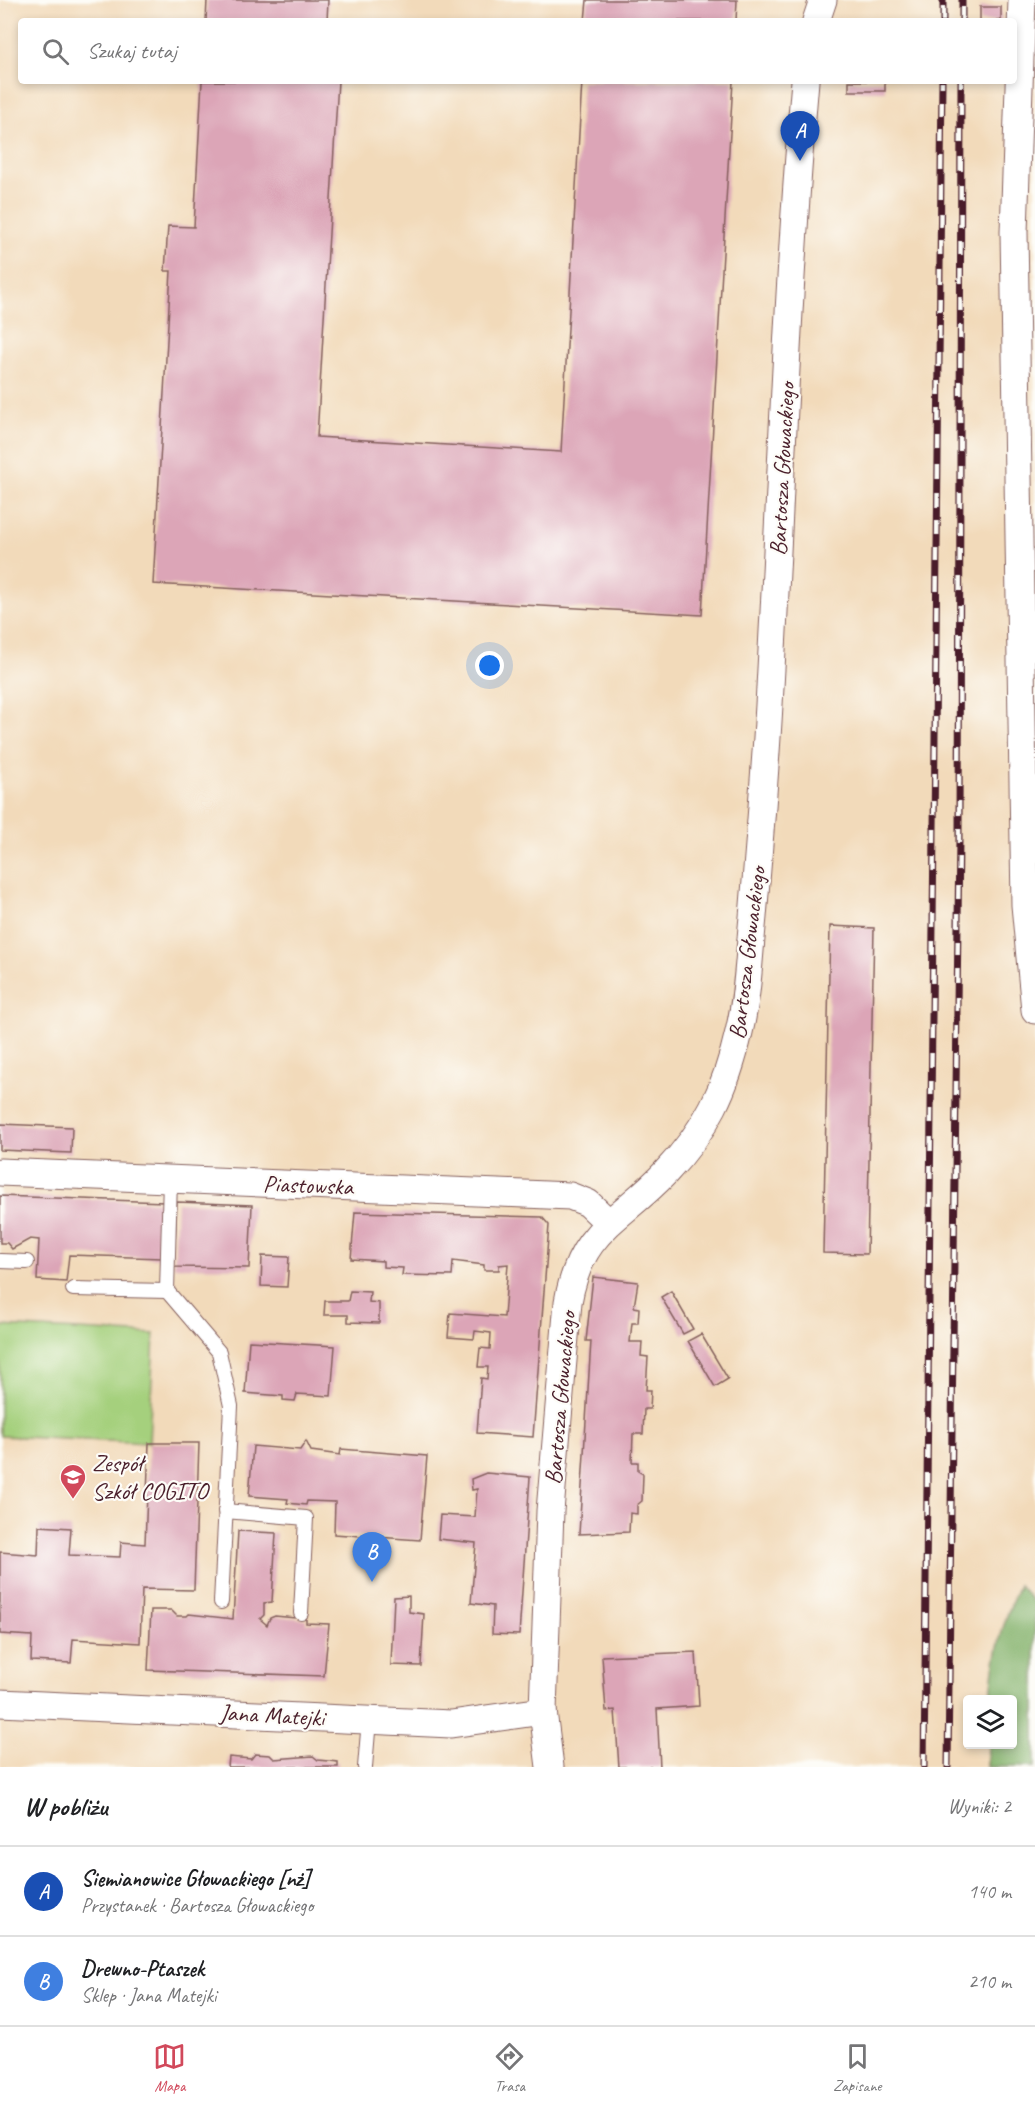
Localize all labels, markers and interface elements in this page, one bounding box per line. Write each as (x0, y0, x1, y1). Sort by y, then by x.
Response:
search box (18, 18, 1017, 84)
icon: search (39, 35, 72, 68)
text: Szukaj tutaj (87, 37, 177, 65)
pin: A (780, 112, 820, 161)
street label: Bartosza Głowackiego (762, 379, 802, 556)
your location (475, 651, 504, 680)
street label: Bartosza Głowackiego (722, 863, 773, 1041)
street label: Piastowska (263, 1168, 355, 1202)
street label: Bartosza Głowackiego (538, 1308, 583, 1486)
place label: Zespół Szkół COGITO (92, 1448, 211, 1506)
school or university icon: Zespół Szkół COGITO (58, 1462, 88, 1500)
pin: B (352, 1532, 392, 1582)
map controls (963, 1695, 1017, 1749)
button: layers (963, 1695, 1017, 1749)
street label: Jana Matejki (218, 1697, 328, 1733)
text: W pobliżu (24, 1790, 107, 1823)
text: Wyniki: 2 (948, 1794, 1011, 1819)
text: Siemianowice Głowackiego [nż] (81, 1865, 310, 1893)
text: A (38, 1879, 49, 1904)
text: 140 m (968, 1879, 1011, 1904)
text: Przystanek · Bartosza Głowackiego (81, 1893, 313, 1918)
text: Drewno-Ptaszek (81, 1955, 204, 1983)
text: B (38, 1969, 49, 1994)
text: 210 m (968, 1969, 1011, 1994)
text: Sklep · Jana Matejki (81, 1983, 216, 2008)
tab: Mapa (153, 2040, 186, 2096)
tab: Trasa (493, 2040, 526, 2096)
tab: Zapisane (833, 2040, 882, 2096)

